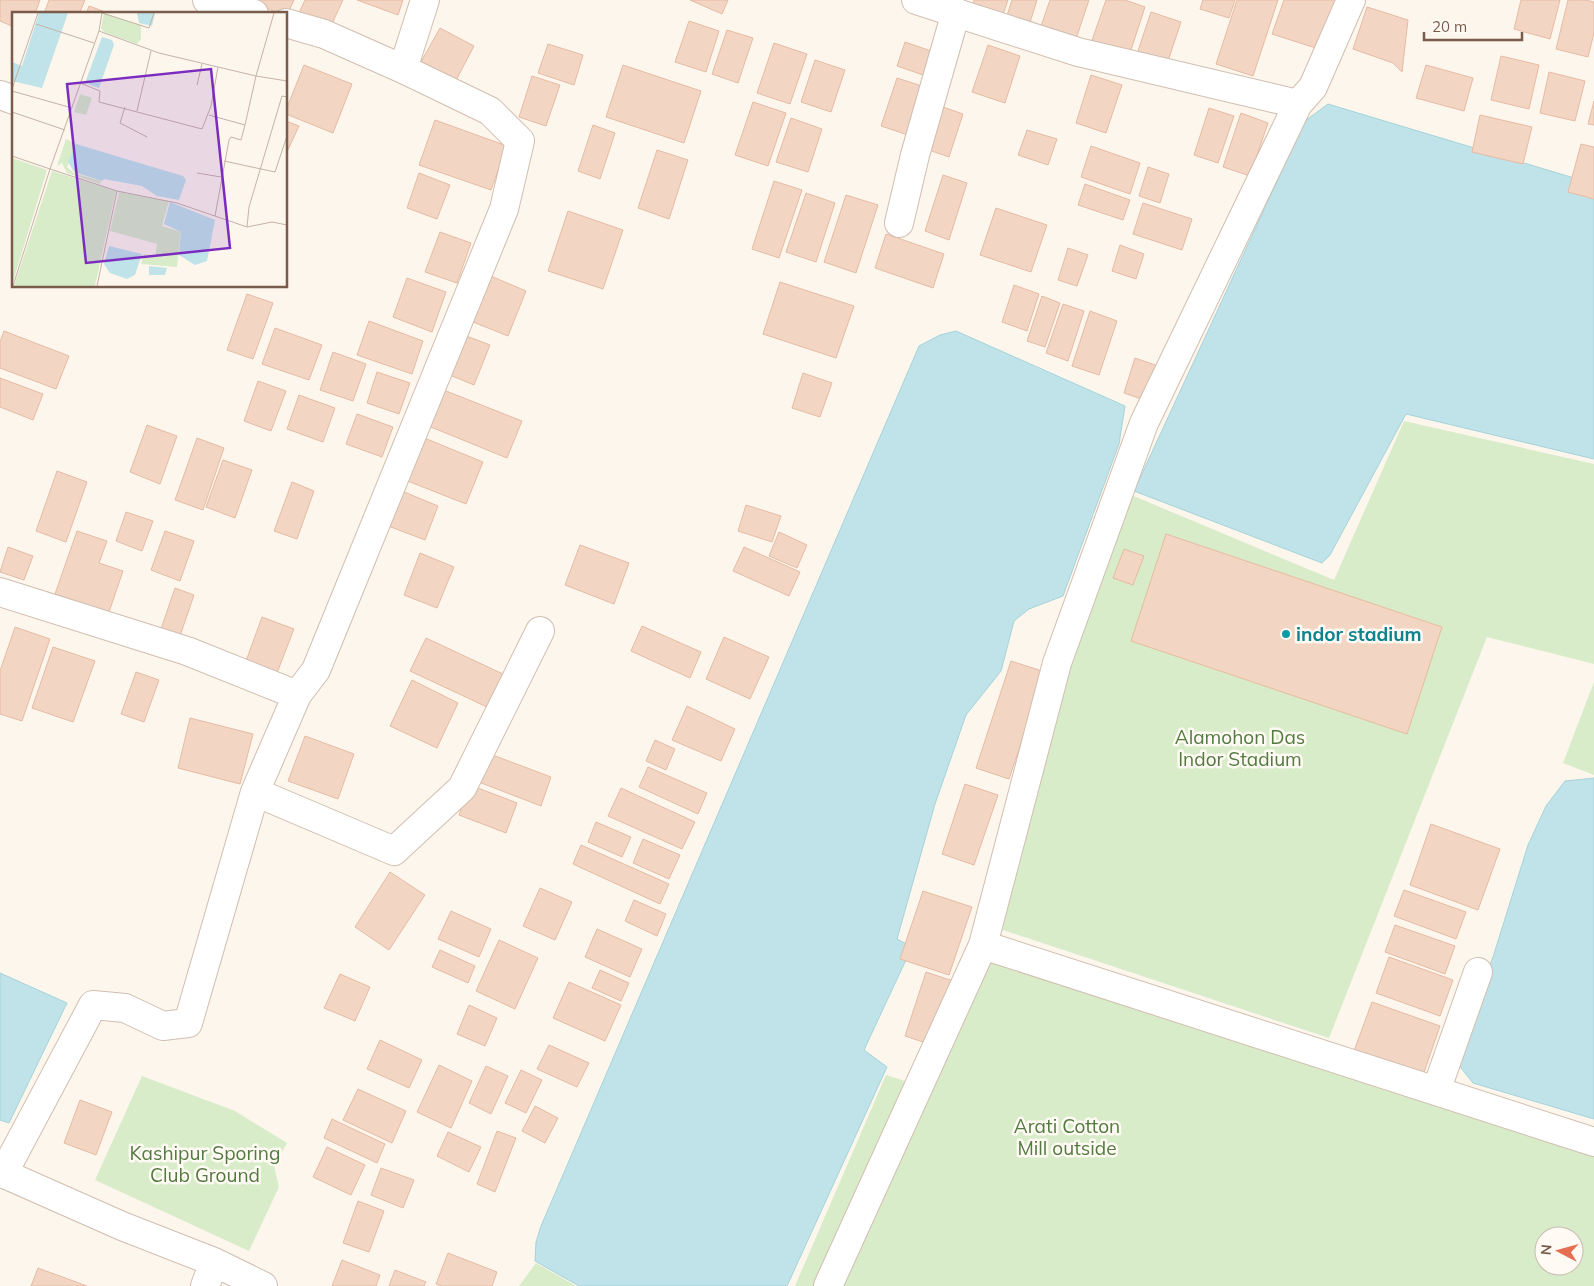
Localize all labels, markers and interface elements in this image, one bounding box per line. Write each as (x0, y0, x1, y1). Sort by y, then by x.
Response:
scale bar (1424, 10, 1522, 42)
inset map (12, 12, 288, 288)
text: 20 m (1432, 17, 1467, 36)
place label: indor stadium (1296, 622, 1422, 646)
marker: indor stadium (1280, 628, 1292, 640)
park label: Alamohon Das Indor Stadium (1175, 725, 1305, 771)
park label: Arati Cotton Mill outside (1014, 1114, 1120, 1160)
park label: Kashipur Sporing Club Ground (130, 1141, 280, 1187)
north arrow (1534, 1226, 1584, 1276)
text: N (1537, 1243, 1556, 1256)

